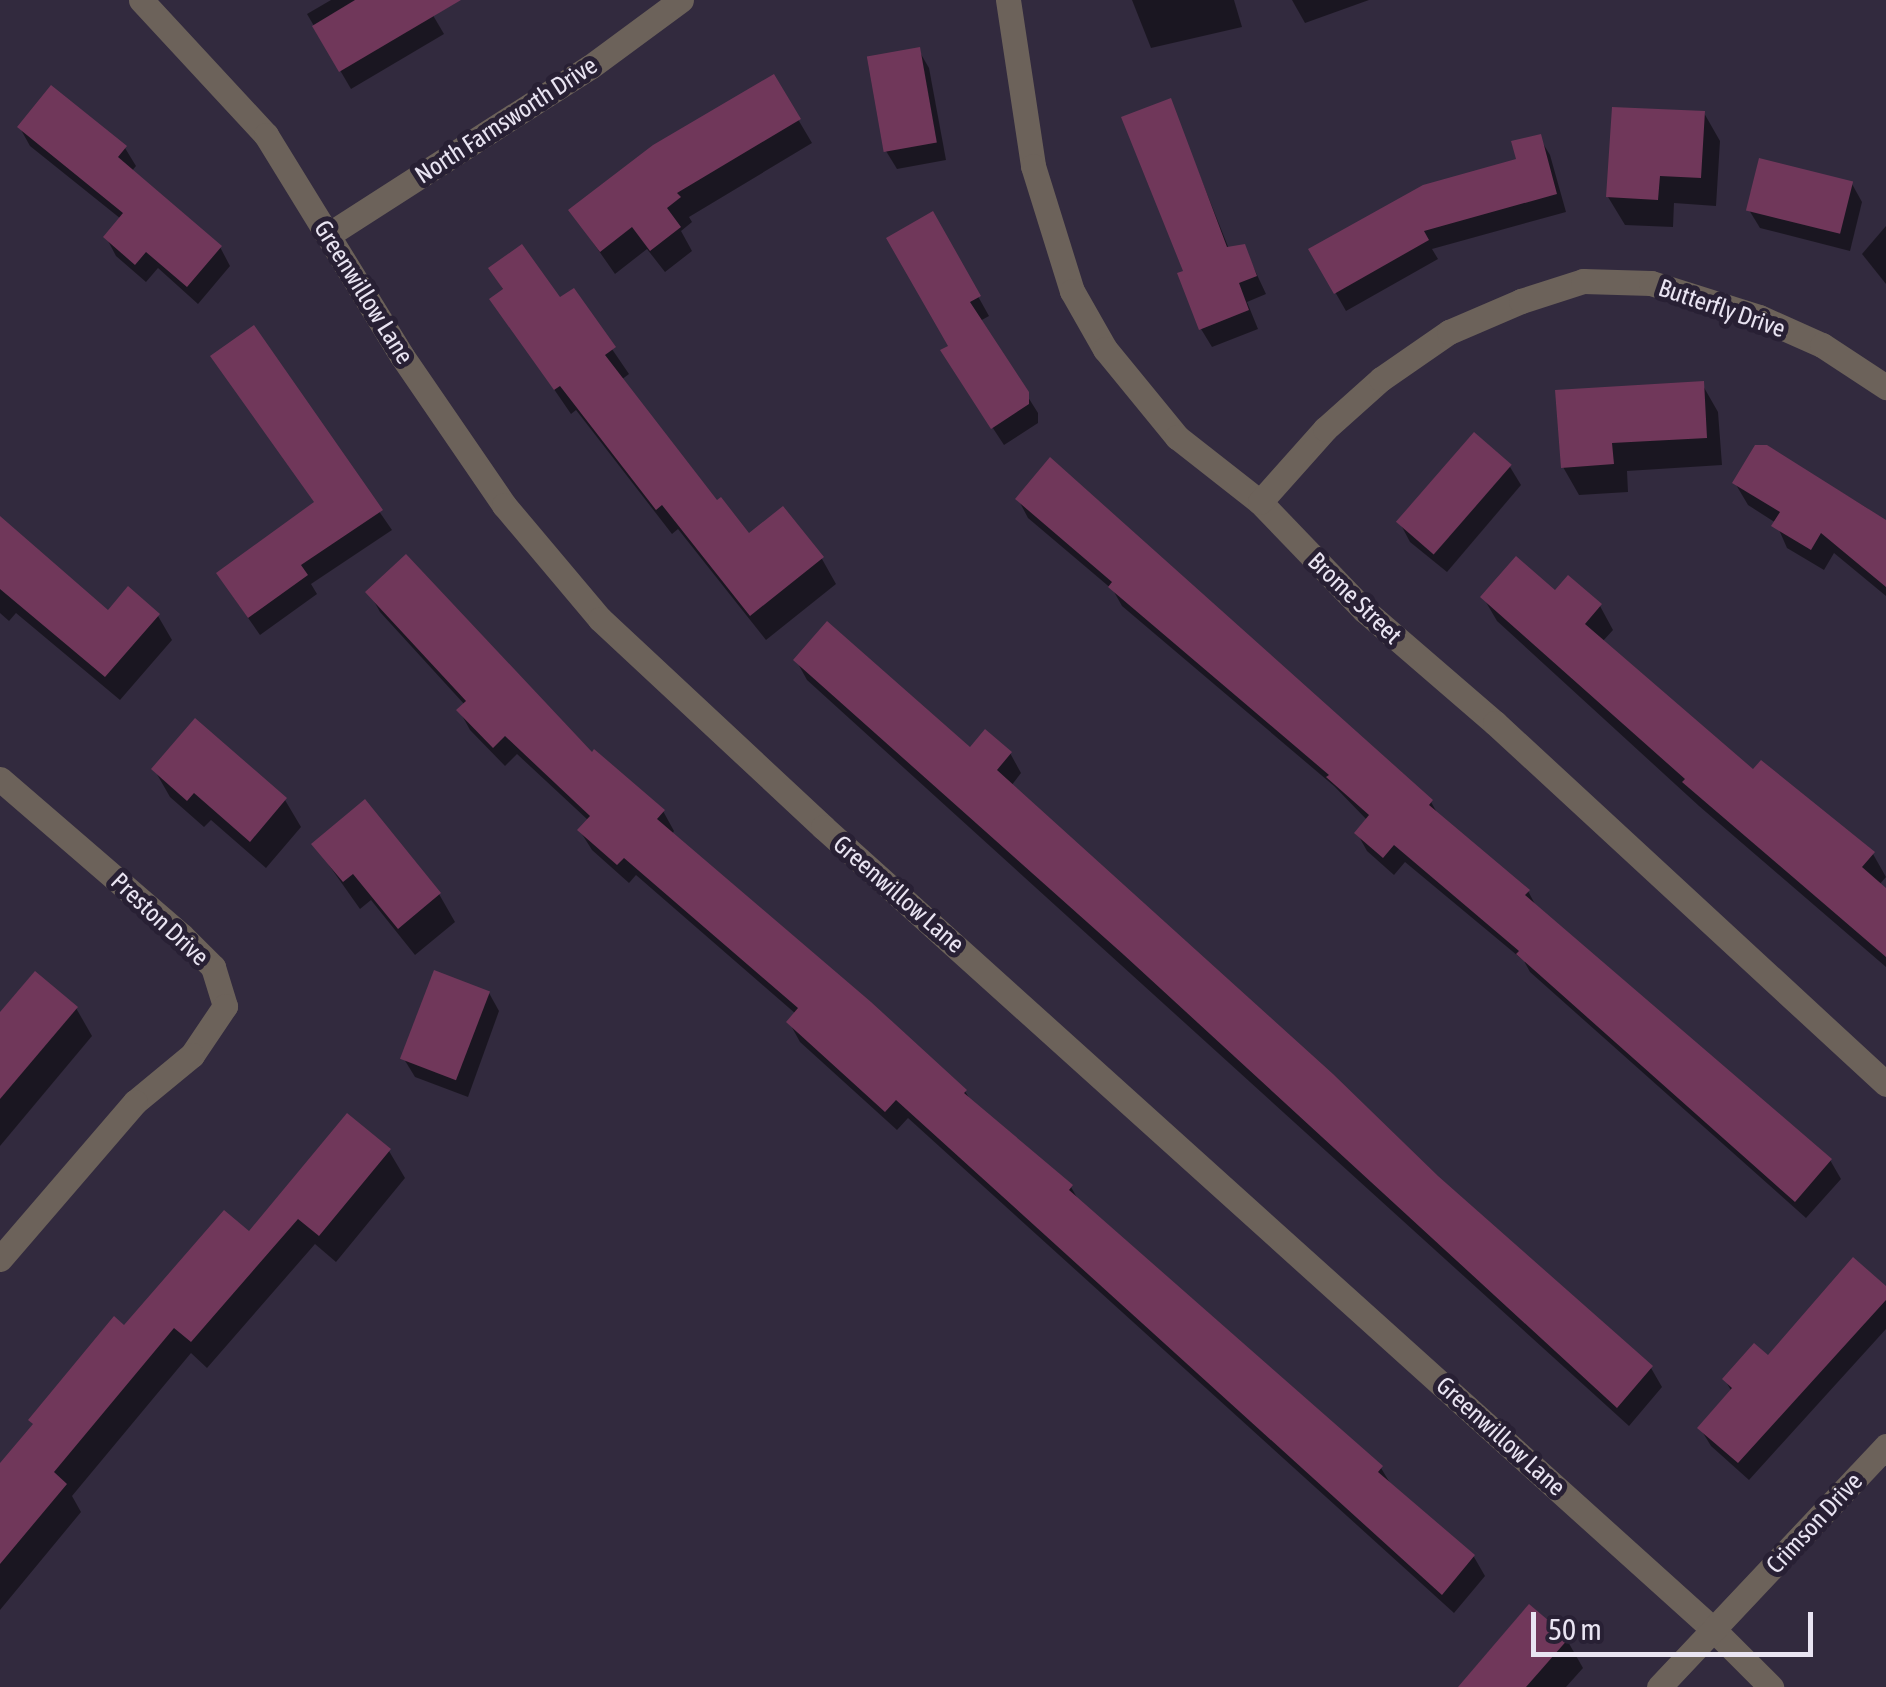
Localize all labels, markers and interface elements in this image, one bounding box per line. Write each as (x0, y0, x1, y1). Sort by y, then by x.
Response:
street label: North Farnsworth Drive (409, 50, 603, 190)
street label: Greenwillow Lane (308, 215, 420, 369)
street label: Butterfly Drive (1655, 272, 1789, 344)
street label: Brome Street (1302, 546, 1408, 650)
street label: Greenwillow Lane (827, 829, 971, 959)
street label: Preston Drive (105, 866, 215, 972)
street label: Greenwillow Lane (1430, 1370, 1572, 1502)
street label: Crimson Drive (1760, 1466, 1868, 1580)
scale bar (1536, 1592, 1818, 1654)
text: 50 m (1548, 1612, 1602, 1646)

